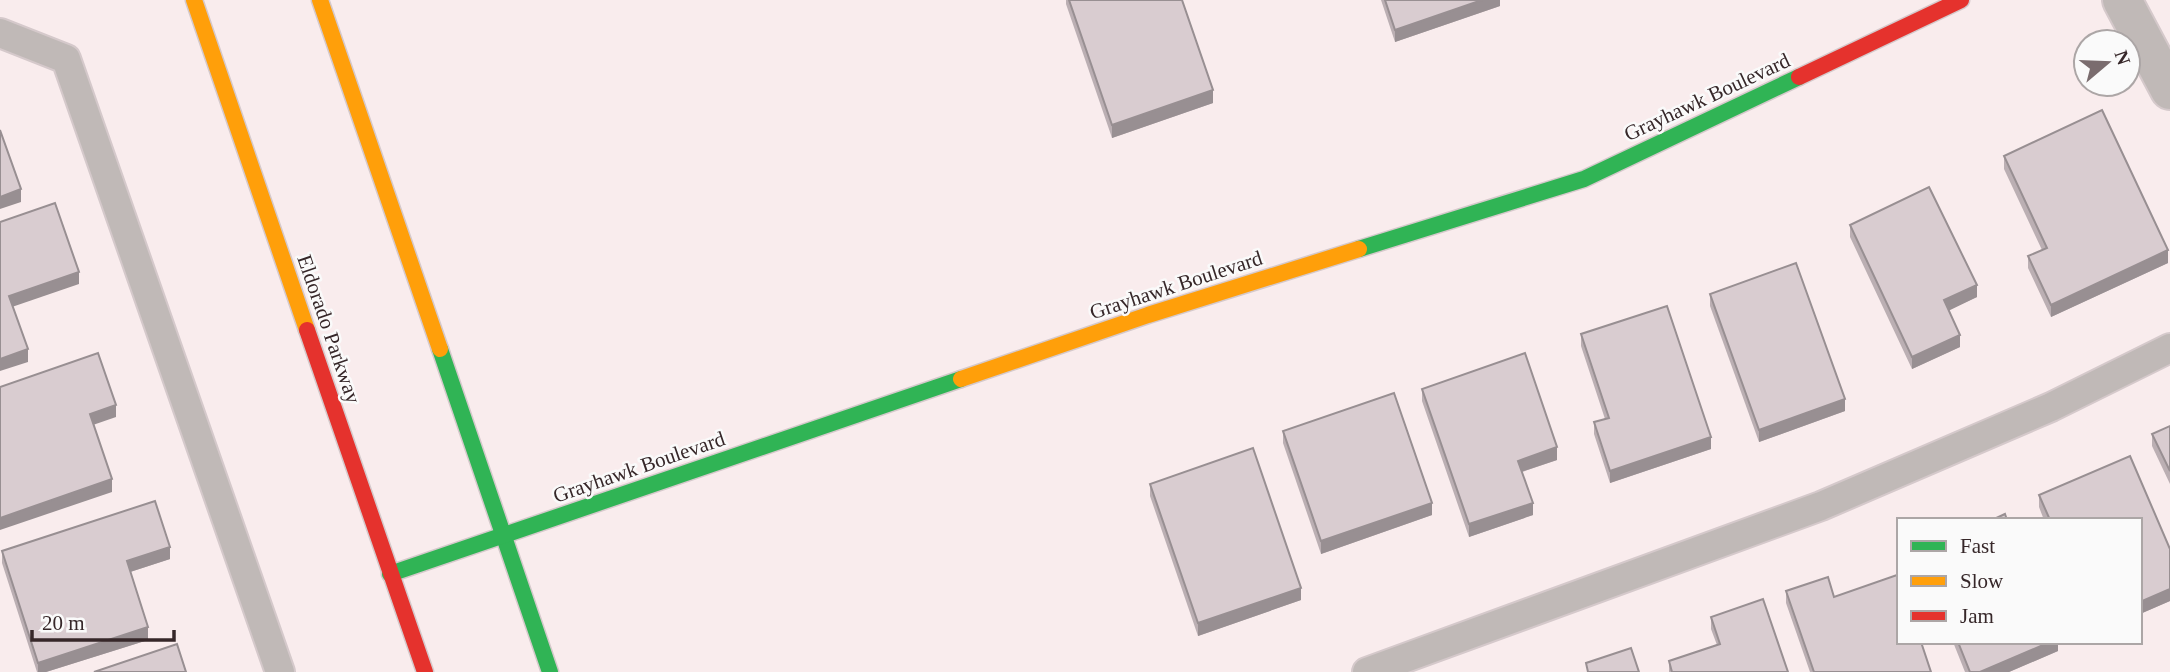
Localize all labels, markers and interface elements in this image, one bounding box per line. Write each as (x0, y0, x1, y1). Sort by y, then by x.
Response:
north arrow (2072, 28, 2142, 98)
street label: Grayhawk Boulevard (1620, 48, 1794, 146)
text: N (2110, 48, 2135, 68)
street label: Grayhawk Boulevard (1087, 246, 1266, 324)
street label: Eldorado Parkway (292, 251, 366, 407)
street label: Grayhawk Boulevard (550, 426, 729, 508)
legend (1897, 518, 2142, 644)
text: Fast (1960, 534, 1995, 558)
text: Slow (1960, 569, 2004, 593)
scale bar (32, 598, 173, 642)
text: Jam (1960, 604, 1994, 628)
text: 20 m (42, 611, 85, 635)

